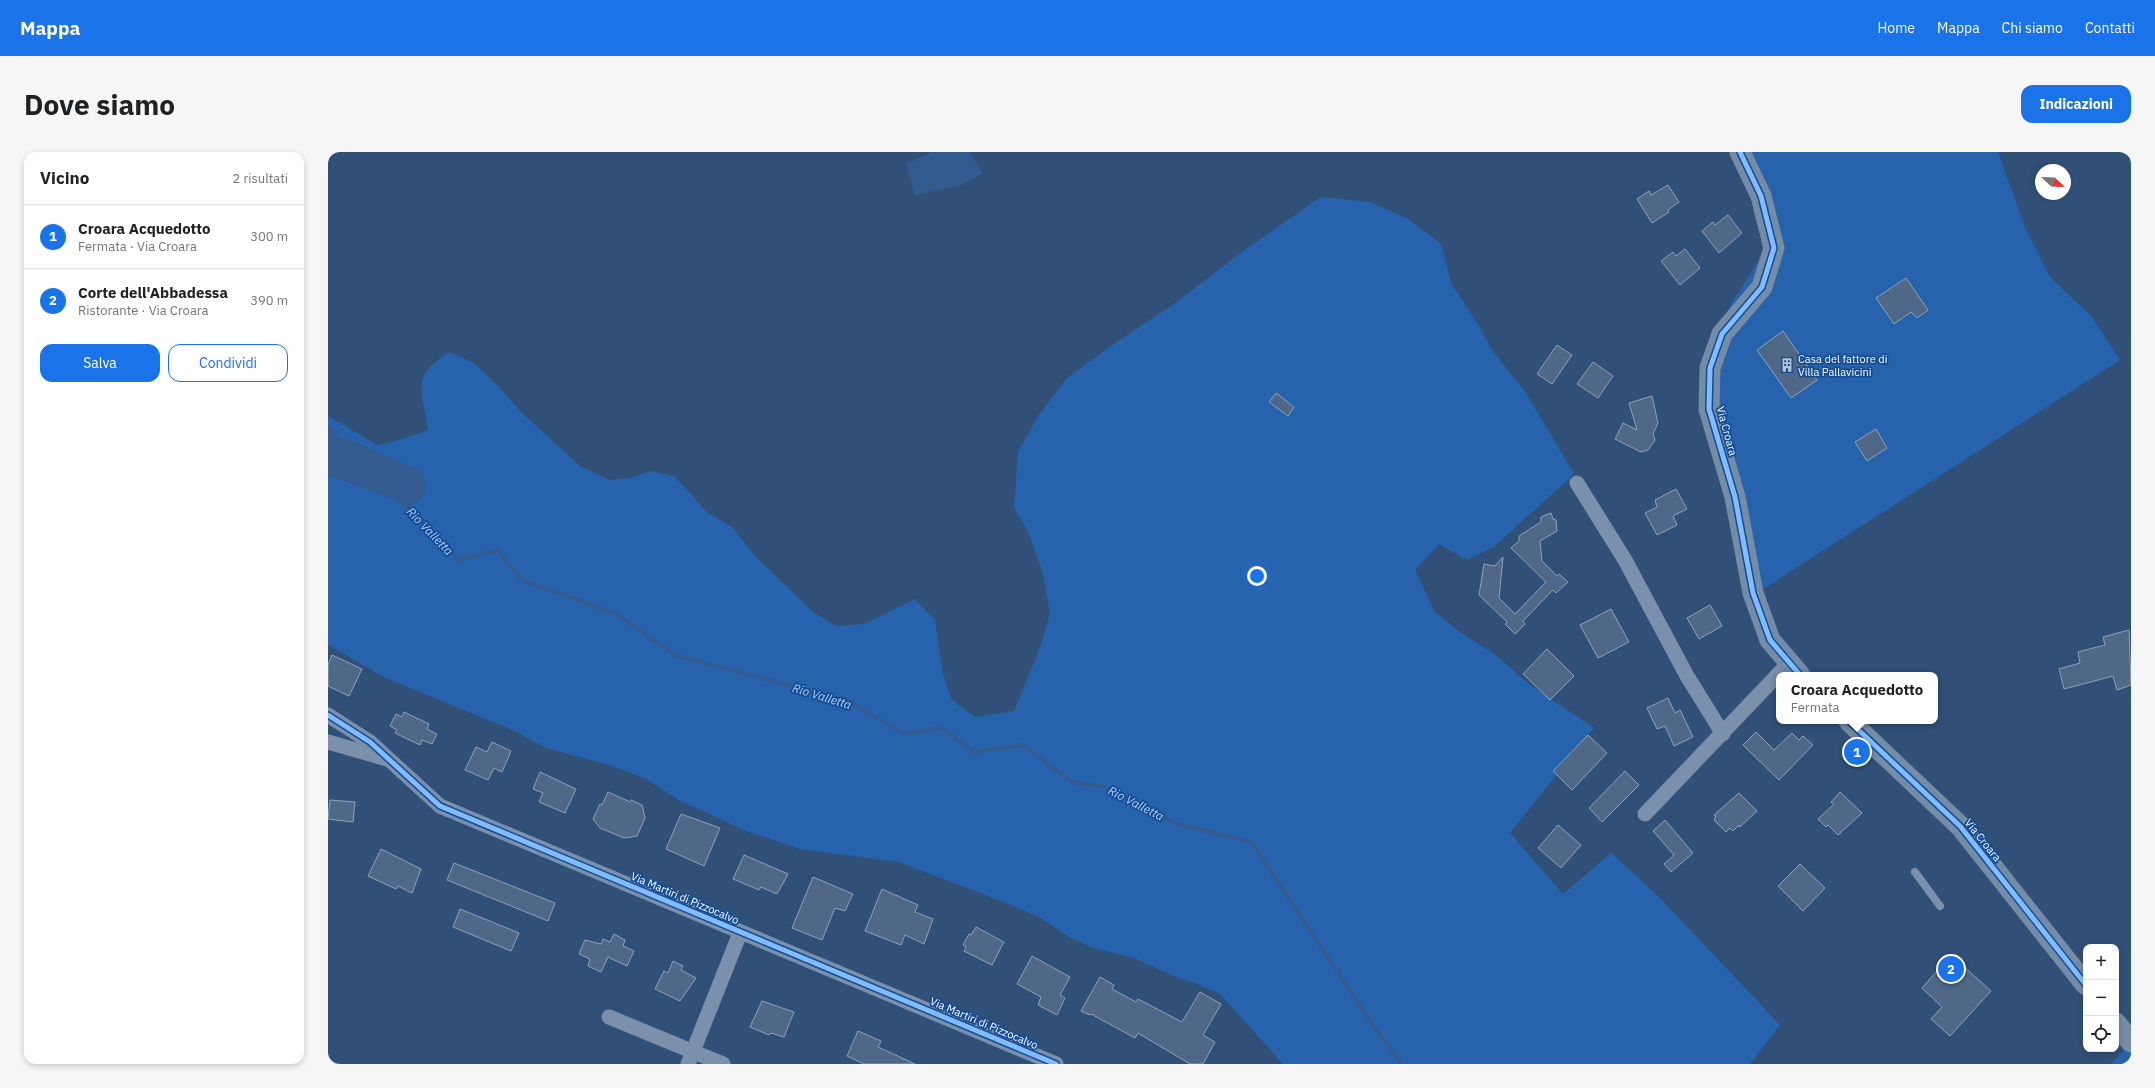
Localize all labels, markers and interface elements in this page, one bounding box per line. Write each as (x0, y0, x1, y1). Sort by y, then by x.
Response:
text: Mappa (20, 16, 80, 40)
text: Home (1877, 19, 1915, 37)
text: Mappa (1937, 19, 1980, 37)
text: Chi siamo (2002, 19, 2063, 37)
text: Contatti (2085, 19, 2135, 37)
button: Indicazioni (2021, 85, 2131, 123)
text: Dove siamo (24, 86, 175, 123)
north arrow (2035, 164, 2071, 200)
text: Vicino (40, 167, 89, 189)
text: 2 risultati (233, 170, 288, 187)
text: Croara Acquedotto (78, 219, 210, 238)
text: 1 (49, 228, 57, 245)
text: 300 m (250, 228, 288, 245)
text: Fermata · Via Croara (78, 238, 197, 255)
text: Corte dell'Abbadessa (78, 283, 228, 302)
text: 2 (49, 292, 57, 309)
text: 390 m (250, 292, 288, 309)
text: Ristorante · Via Croara (78, 302, 209, 319)
button: Salva (40, 344, 160, 382)
button: Condividi (168, 344, 288, 382)
place label: Casa del fattore di Villa Pallavicini (1798, 352, 1887, 379)
building icon: Casa del fattore di Villa Pallavicini (1779, 357, 1795, 373)
street label: Via Croara (1714, 405, 1740, 457)
water label: Rio Valletta (403, 504, 457, 558)
your location (1247, 566, 1267, 586)
popup (1776, 672, 1938, 724)
water label: Rio Valletta (791, 680, 853, 712)
text: Croara Acquedotto (1791, 680, 1923, 699)
text: Fermata (1791, 699, 1839, 716)
pin: 1 (1844, 737, 1870, 767)
water label: Rio Valletta (1106, 783, 1166, 823)
street label: Via Croara (1962, 816, 2004, 864)
street label: Via Martiri di Pizzocalvo (629, 869, 741, 927)
map controls (2083, 944, 2119, 1052)
button: + (2083, 944, 2119, 980)
pin: 2 (1938, 954, 1964, 984)
button: − (2083, 980, 2119, 1016)
street label: Via Martiri di Pizzocalvo (928, 994, 1040, 1052)
button: locate (2083, 1016, 2119, 1052)

